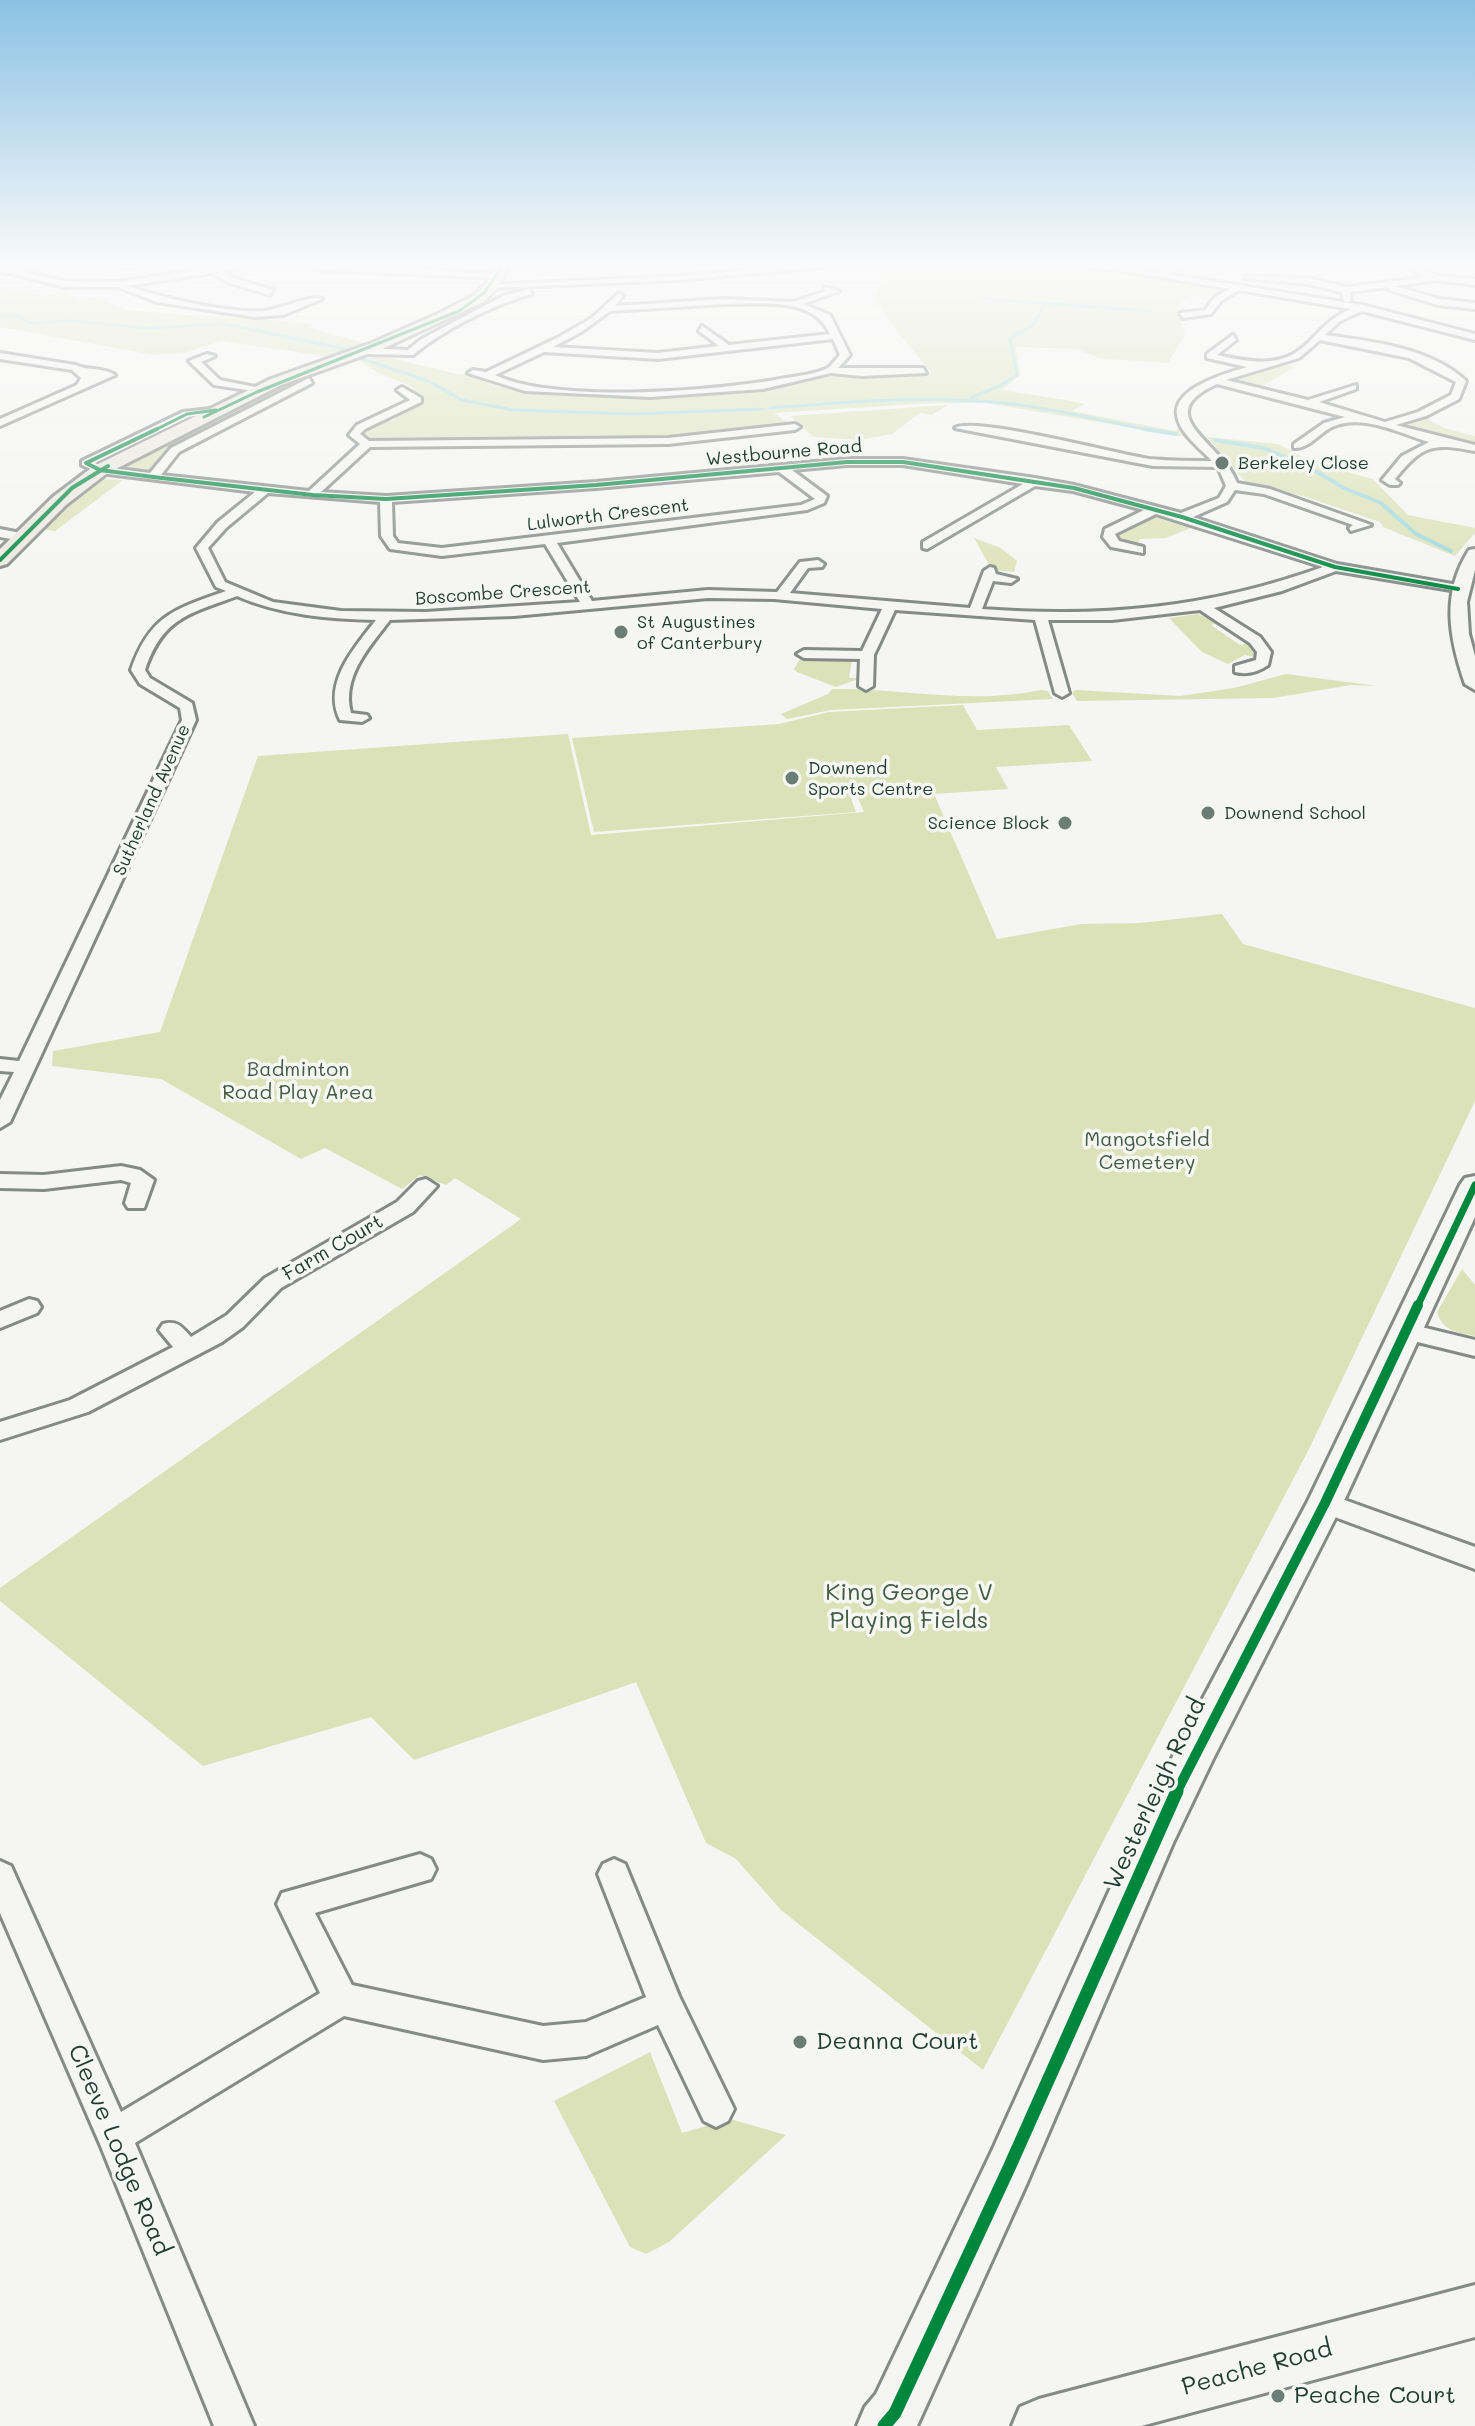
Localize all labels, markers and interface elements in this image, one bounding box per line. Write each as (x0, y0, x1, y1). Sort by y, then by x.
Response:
street label: Westbourne Road (705, 435, 863, 471)
place label: Berkeley Close (1238, 452, 1369, 474)
marker: Berkeley Close (1213, 454, 1231, 472)
street label: Lulworth Crescent (526, 494, 690, 536)
street label: Boscombe Crescent (414, 576, 592, 610)
place label: St Augustines of Canterbury (637, 611, 762, 654)
marker: St Augustines of Canterbury (612, 623, 630, 641)
street label: Sutherland Avenue (109, 721, 195, 879)
place label: Downend Sports Centre (808, 757, 933, 800)
marker: Downend Sports Centre (783, 769, 801, 787)
place label: Downend School (1224, 802, 1366, 824)
marker: Downend School (1199, 804, 1217, 822)
place label: Science Block (928, 812, 1049, 834)
marker: Science Block (1056, 814, 1074, 832)
park label: Badminton Road Play Area (222, 1058, 374, 1105)
park label: Mangotsfield Cemetery (1084, 1128, 1210, 1175)
street label: Farm Court (279, 1210, 387, 1286)
park label: King George V Playing Fields (825, 1579, 993, 1635)
street label: Westerleigh Road (1098, 1694, 1212, 1894)
place label: Deanna Court (816, 2028, 979, 2056)
marker: Deanna Court (791, 2033, 809, 2051)
street label: Cleeve Lodge Road (62, 2040, 176, 2260)
street label: Peache Road (1179, 2334, 1335, 2402)
place label: Peache Court (1294, 2382, 1456, 2410)
marker: Peache Court (1269, 2387, 1287, 2405)

